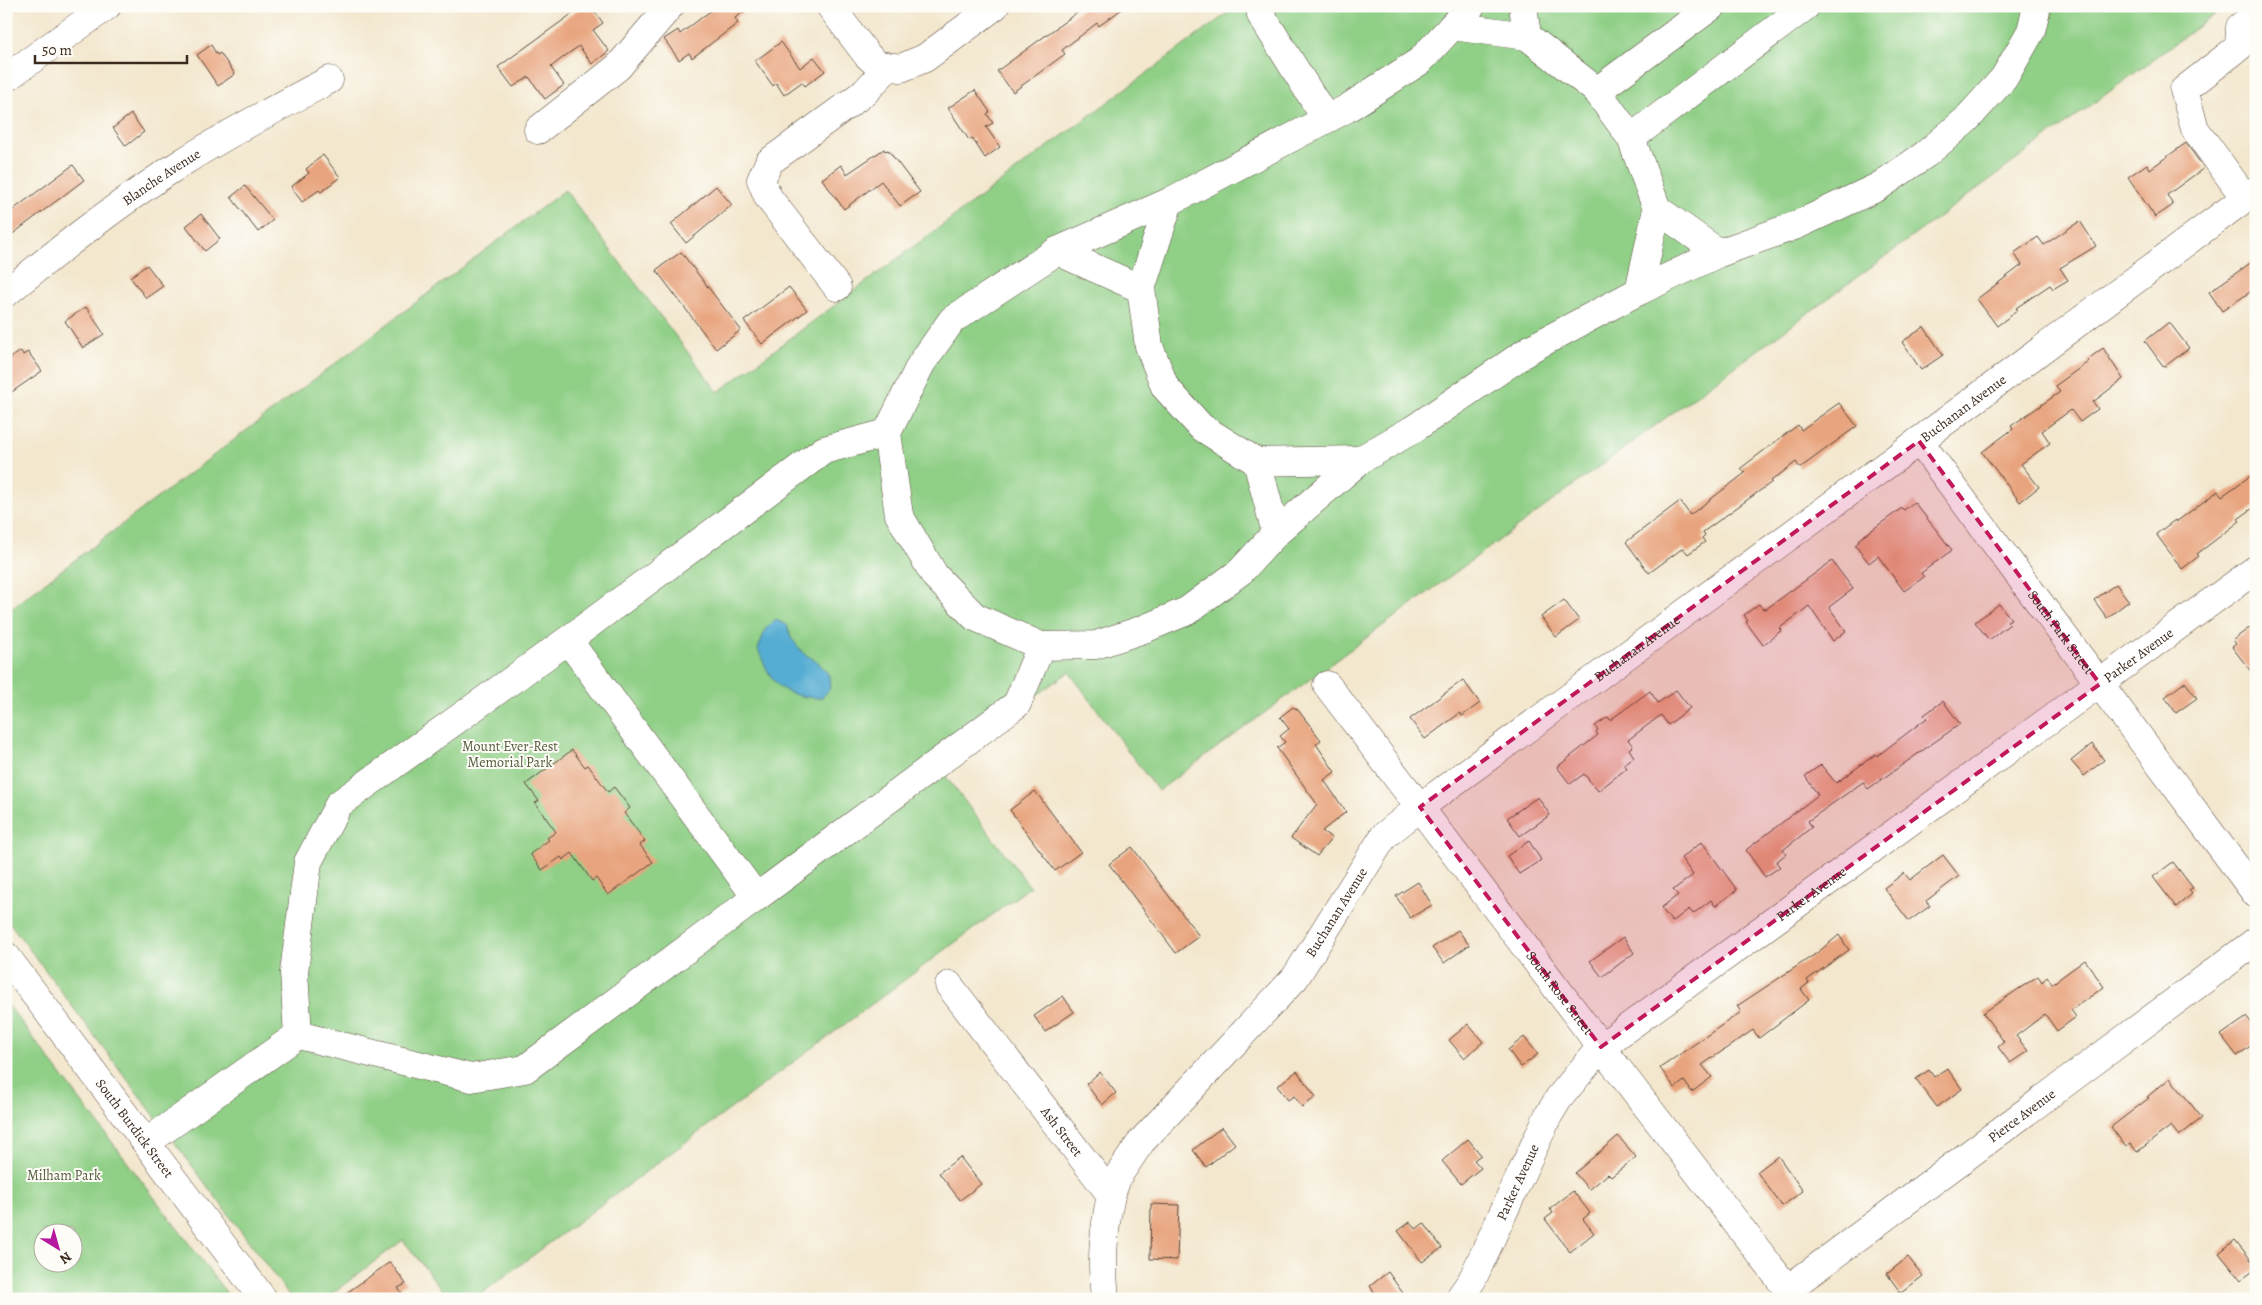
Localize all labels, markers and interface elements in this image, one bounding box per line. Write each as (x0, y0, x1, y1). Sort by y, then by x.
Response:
scale bar (35, 32, 188, 64)
text: 50 m (42, 40, 72, 60)
street label: Blanche Avenue (118, 144, 204, 210)
street label: Buchanan Avenue (1916, 370, 2010, 446)
street label: South Park Street (2024, 586, 2099, 678)
street label: Buchanan Avenue (1590, 610, 1684, 686)
street label: Parker Avenue (2099, 623, 2177, 687)
park label: Mount Ever-Rest Memorial Park (462, 737, 558, 772)
street label: Parker Avenue (1772, 862, 1850, 926)
street label: Buchanan Avenue (1301, 864, 1372, 961)
street label: South Rose Street (1522, 947, 1598, 1039)
street label: South Burdick Street (92, 1075, 179, 1182)
street label: Pierce Avenue (1984, 1084, 2059, 1147)
street label: Ash Street (1036, 1102, 1088, 1161)
street label: Parker Avenue (1491, 1141, 1543, 1223)
park label: Milham Park (27, 1166, 101, 1185)
north arrow (32, 1222, 82, 1272)
text: N (56, 1247, 75, 1269)

